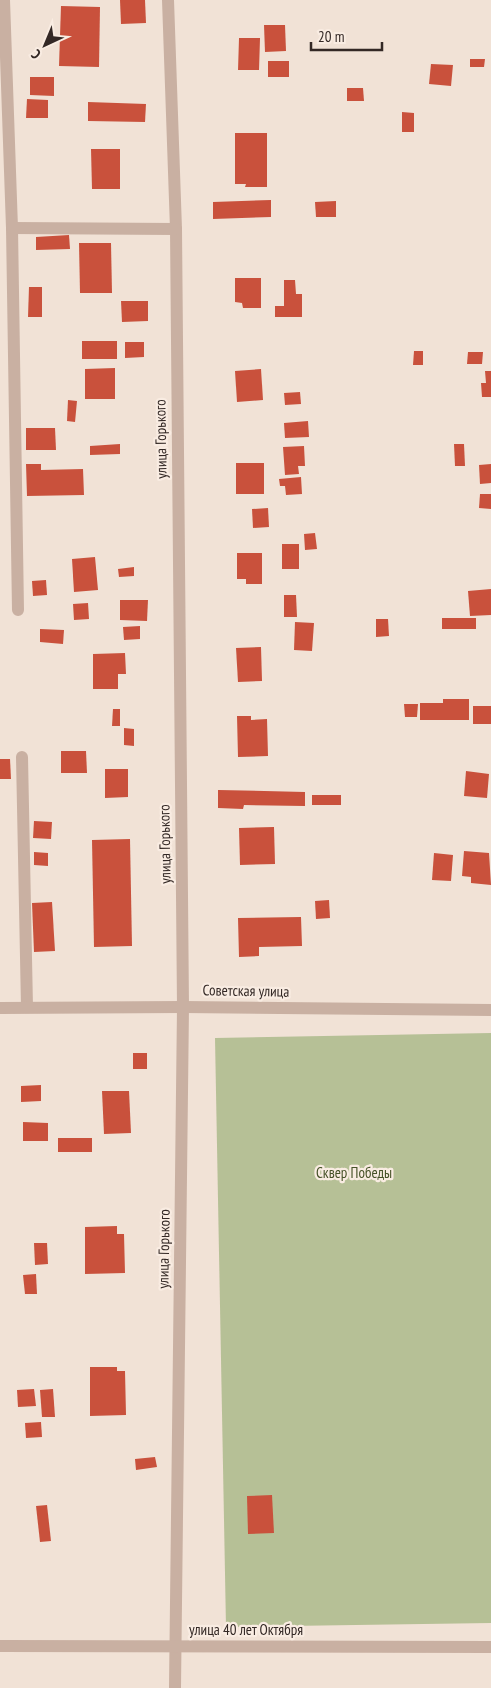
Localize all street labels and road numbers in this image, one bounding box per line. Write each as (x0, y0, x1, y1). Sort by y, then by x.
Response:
street label: улица Горького (150, 399, 171, 479)
street label: улица Горького (154, 804, 175, 884)
street label: Советская улица (203, 980, 289, 1001)
street label: улица Горького (153, 1209, 174, 1289)
street label: улица 40 лет Октября (189, 1620, 303, 1639)

